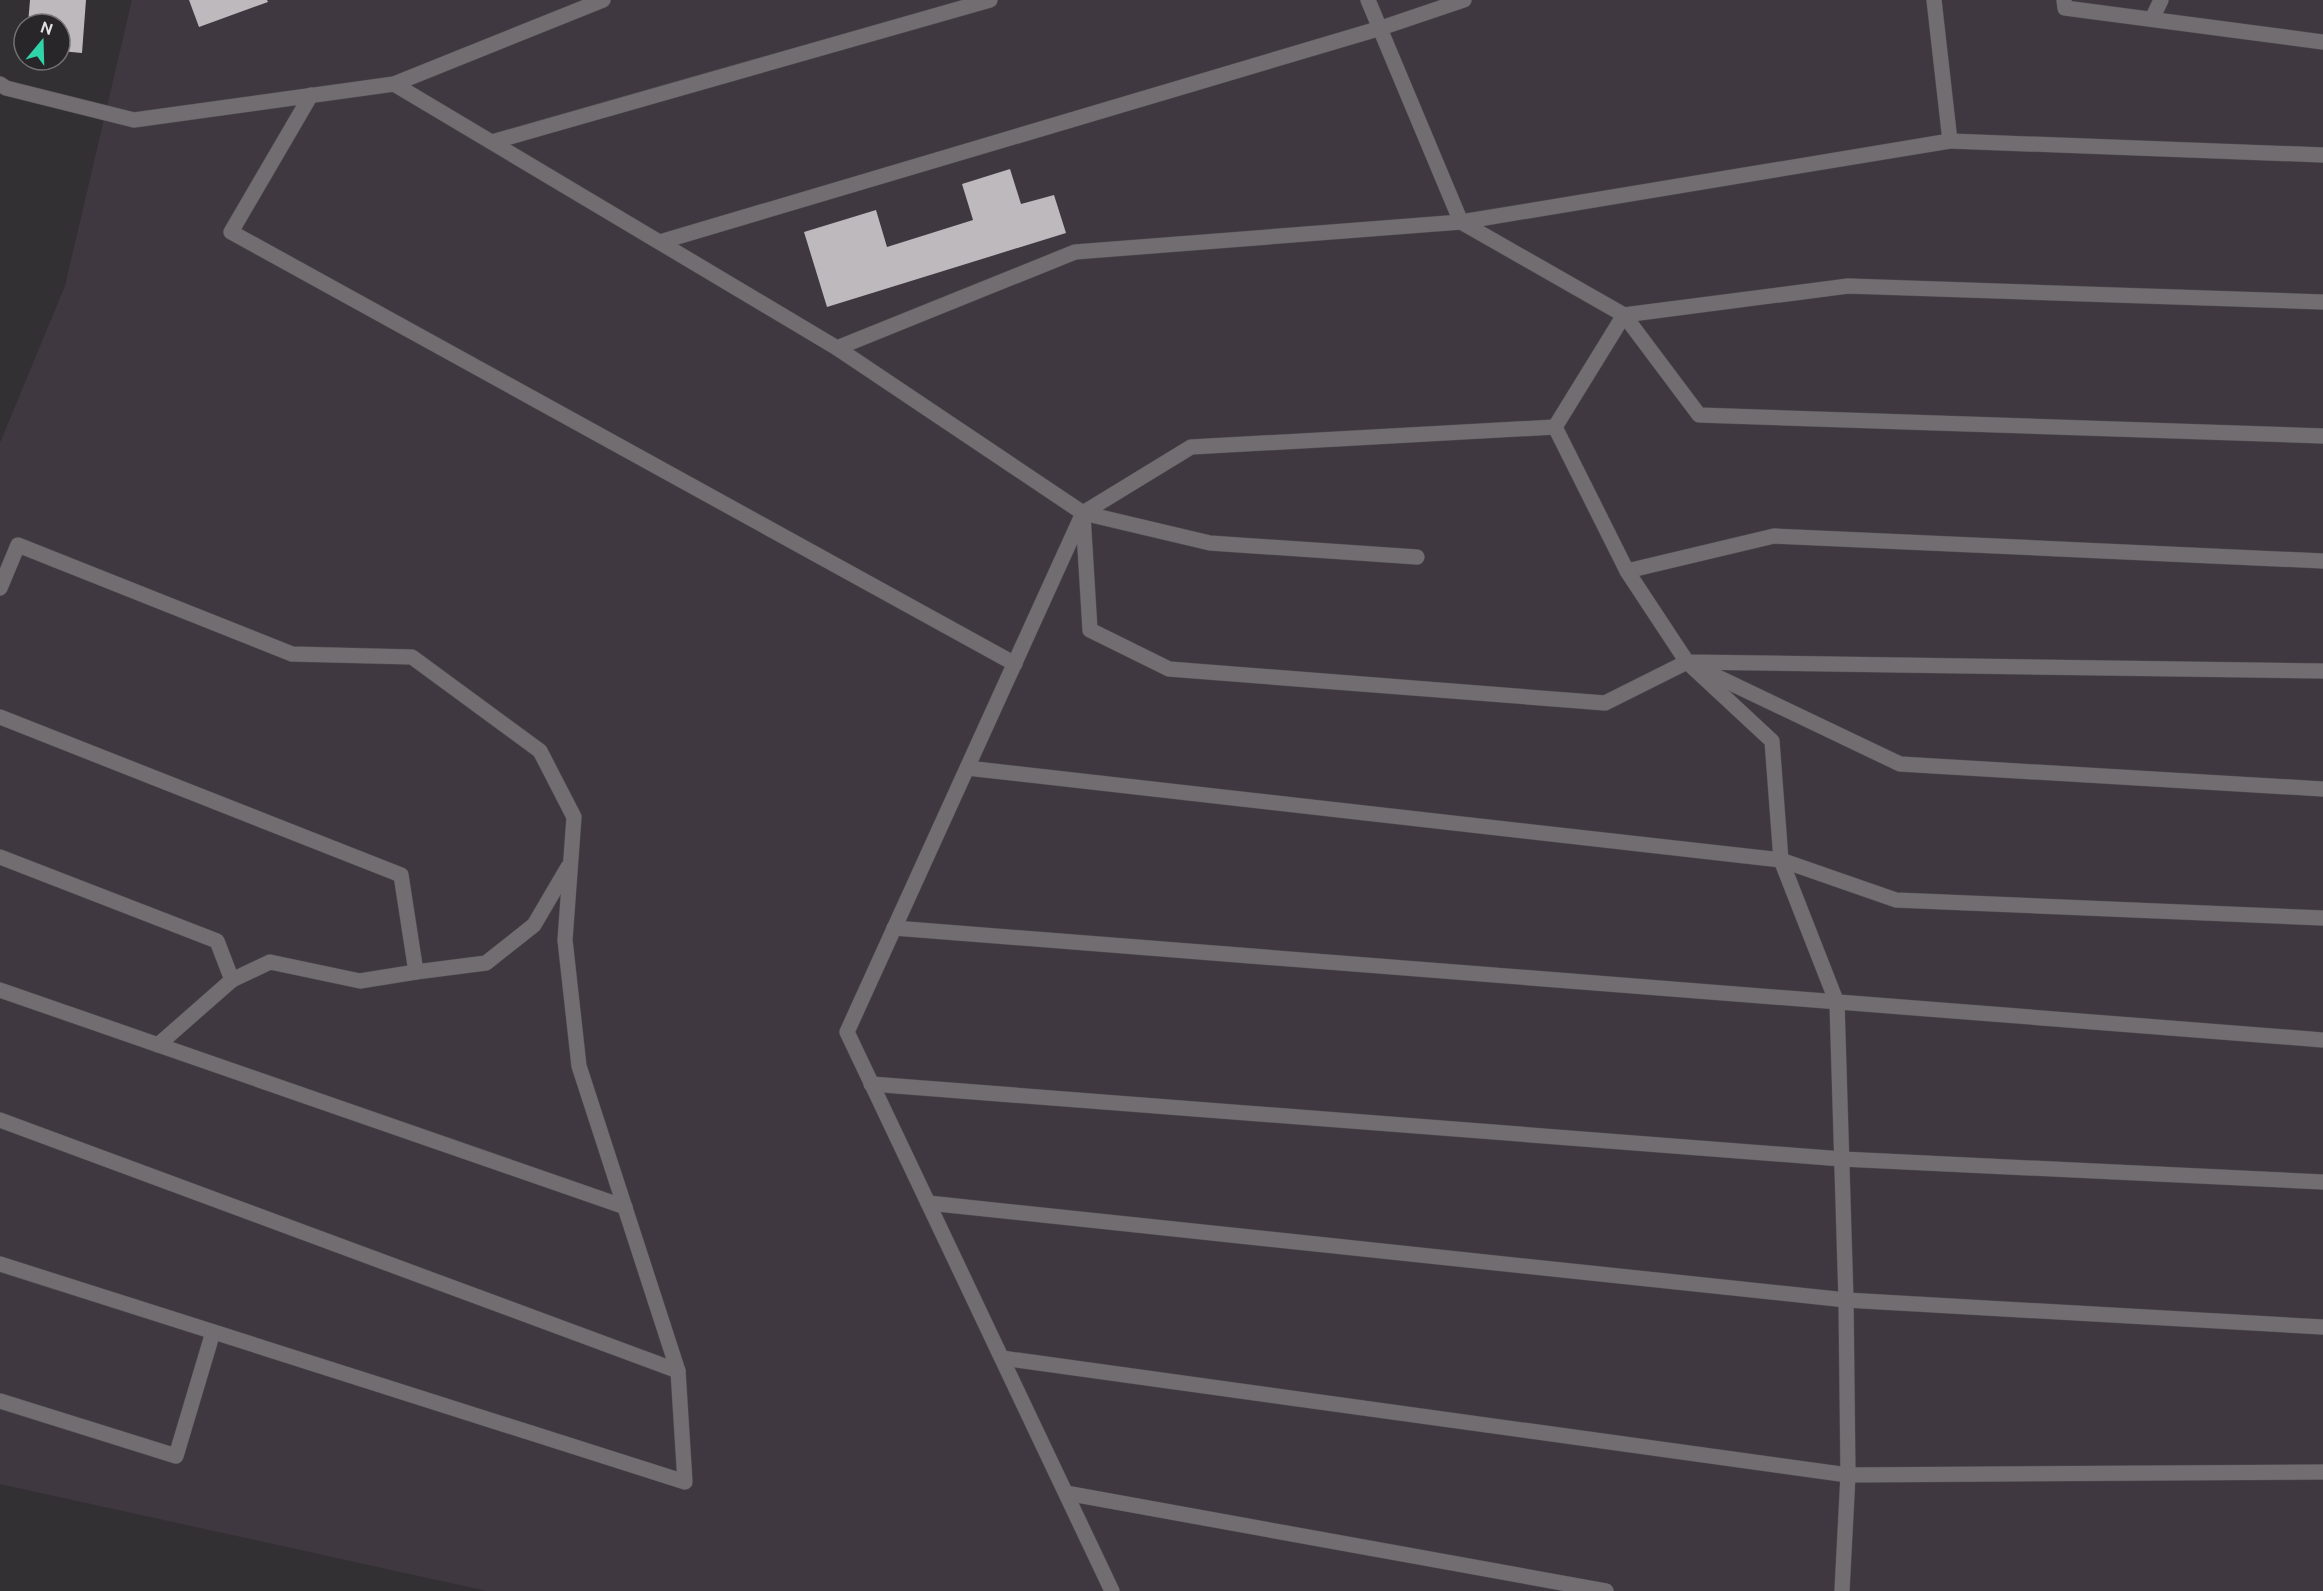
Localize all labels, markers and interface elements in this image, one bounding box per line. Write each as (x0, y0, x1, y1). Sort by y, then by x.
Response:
north arrow (12, 12, 72, 72)
text: N (38, 17, 55, 38)

